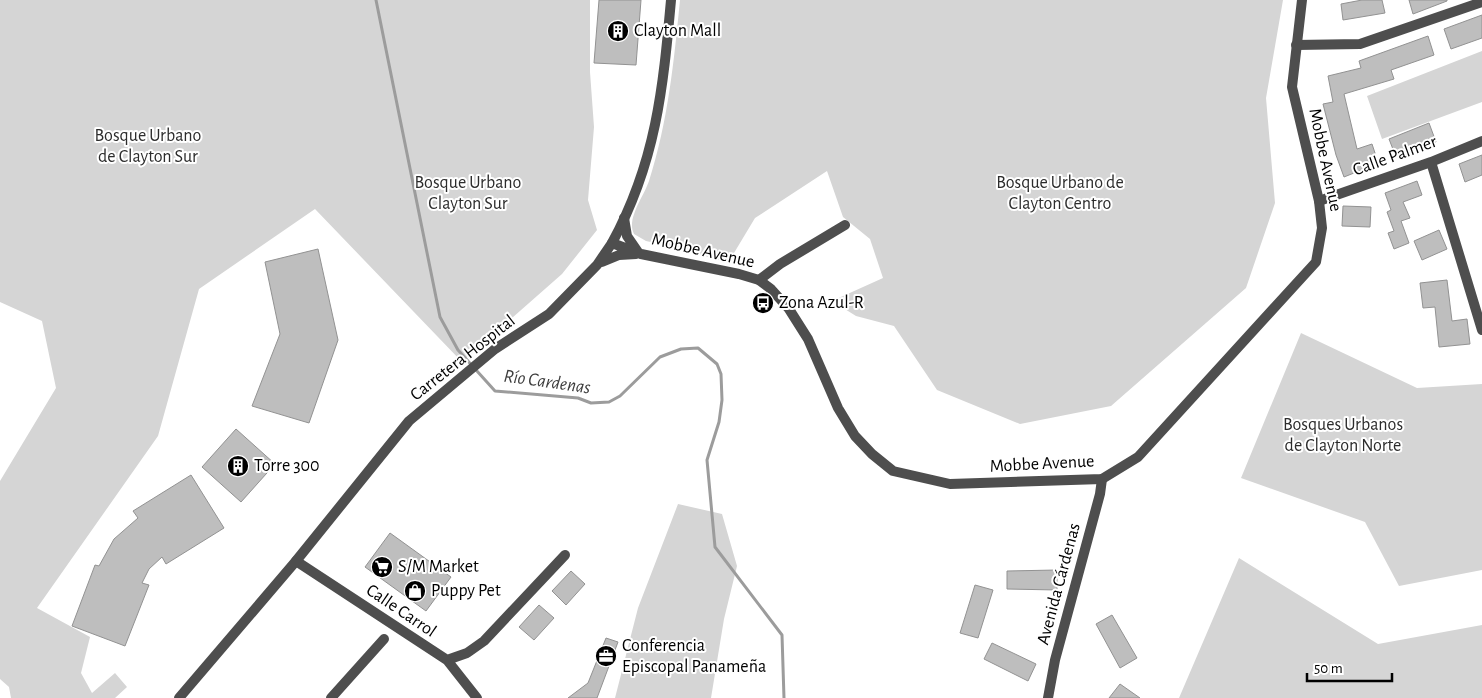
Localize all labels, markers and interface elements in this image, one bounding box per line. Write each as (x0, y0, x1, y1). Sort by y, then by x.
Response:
building icon: Clayton Mall (606, 19, 630, 43)
place label: Clayton Mall (634, 22, 721, 40)
street label: Mobbe Avenue (1305, 107, 1345, 213)
park label: Bosque Urbano de Clayton Sur (95, 127, 202, 166)
street label: Calle Palmer (1351, 132, 1440, 180)
park label: Bosque Urbano Clayton Sur (415, 174, 522, 213)
park label: Bosque Urbano de Clayton Centro (996, 174, 1124, 213)
street label: Mobbe Avenue (650, 230, 756, 272)
bus stop icon: Zona Azul-R (751, 291, 775, 315)
place label: Zona Azul-R (779, 294, 864, 312)
street label: Carretera Hospital (407, 312, 519, 404)
water label: Río Cardenas (503, 367, 591, 397)
park label: Bosques Urbanos de Clayton Norte (1283, 416, 1403, 455)
street label: Mobbe Avenue (989, 452, 1095, 476)
building icon: Torre 300 (226, 454, 250, 478)
place label: Torre 300 (254, 457, 320, 475)
street label: Avenida Cárdenas (1034, 521, 1084, 647)
supermarket icon: S/M Market (370, 555, 394, 579)
place label: S/M Market (398, 558, 479, 576)
shop icon: Puppy Pet (403, 579, 427, 603)
street label: Calle Carrol (363, 581, 439, 641)
place label: Puppy Pet (431, 582, 501, 600)
place label: Conferencia Episcopal Panameña (622, 637, 766, 676)
office icon: Conferencia Episcopal Panameña (594, 644, 618, 668)
scale bar (1307, 650, 1392, 682)
text: 50 m (1314, 661, 1343, 676)

